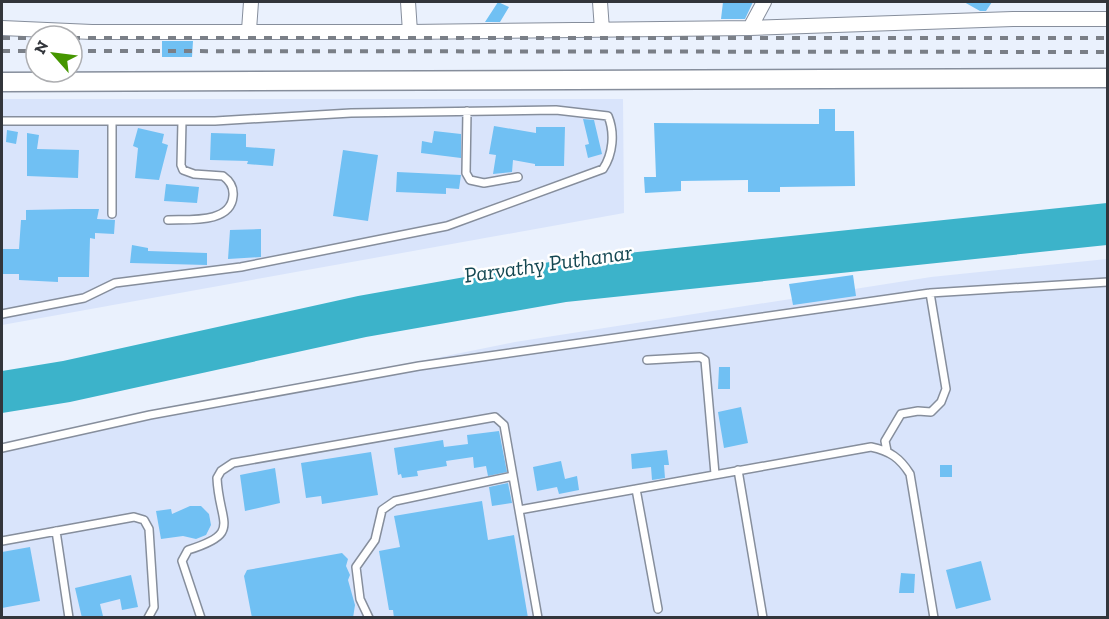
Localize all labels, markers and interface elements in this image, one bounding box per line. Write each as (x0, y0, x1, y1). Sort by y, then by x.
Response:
north arrow (24, 24, 84, 84)
text: N (30, 37, 52, 57)
water label: Parvathy Puthanar (462, 238, 634, 289)

